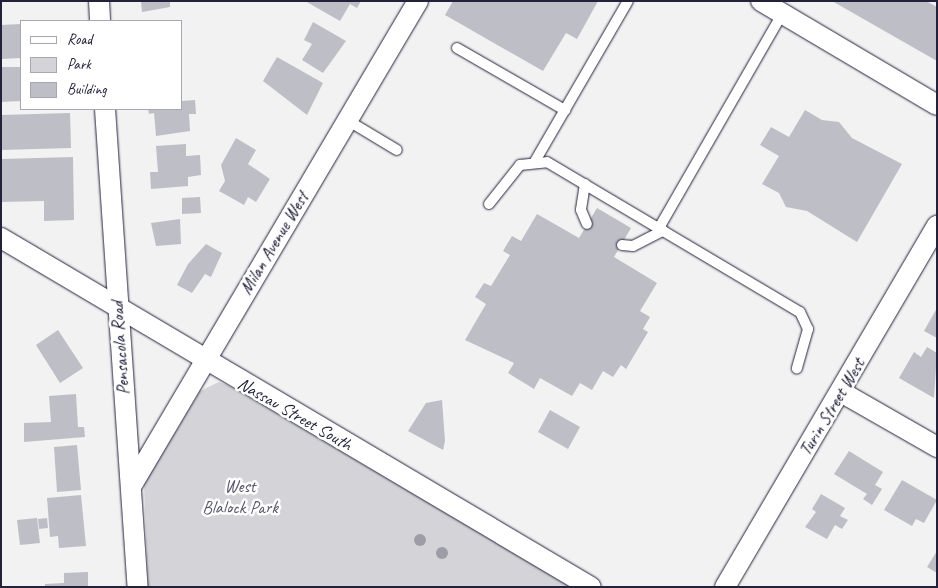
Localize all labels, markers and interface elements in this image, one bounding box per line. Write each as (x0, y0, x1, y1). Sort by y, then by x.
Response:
legend (20, 20, 182, 110)
text: Road (67, 30, 92, 49)
text: Park (67, 55, 91, 74)
text: Building (67, 80, 106, 99)
street label: Milan Avenue West (235, 188, 313, 298)
street label: Pensacola Road (106, 300, 134, 396)
street label: Turin Street West (794, 354, 870, 460)
street label: Nassau Street South (234, 373, 356, 455)
park label: West Blalock Park (202, 476, 278, 518)

